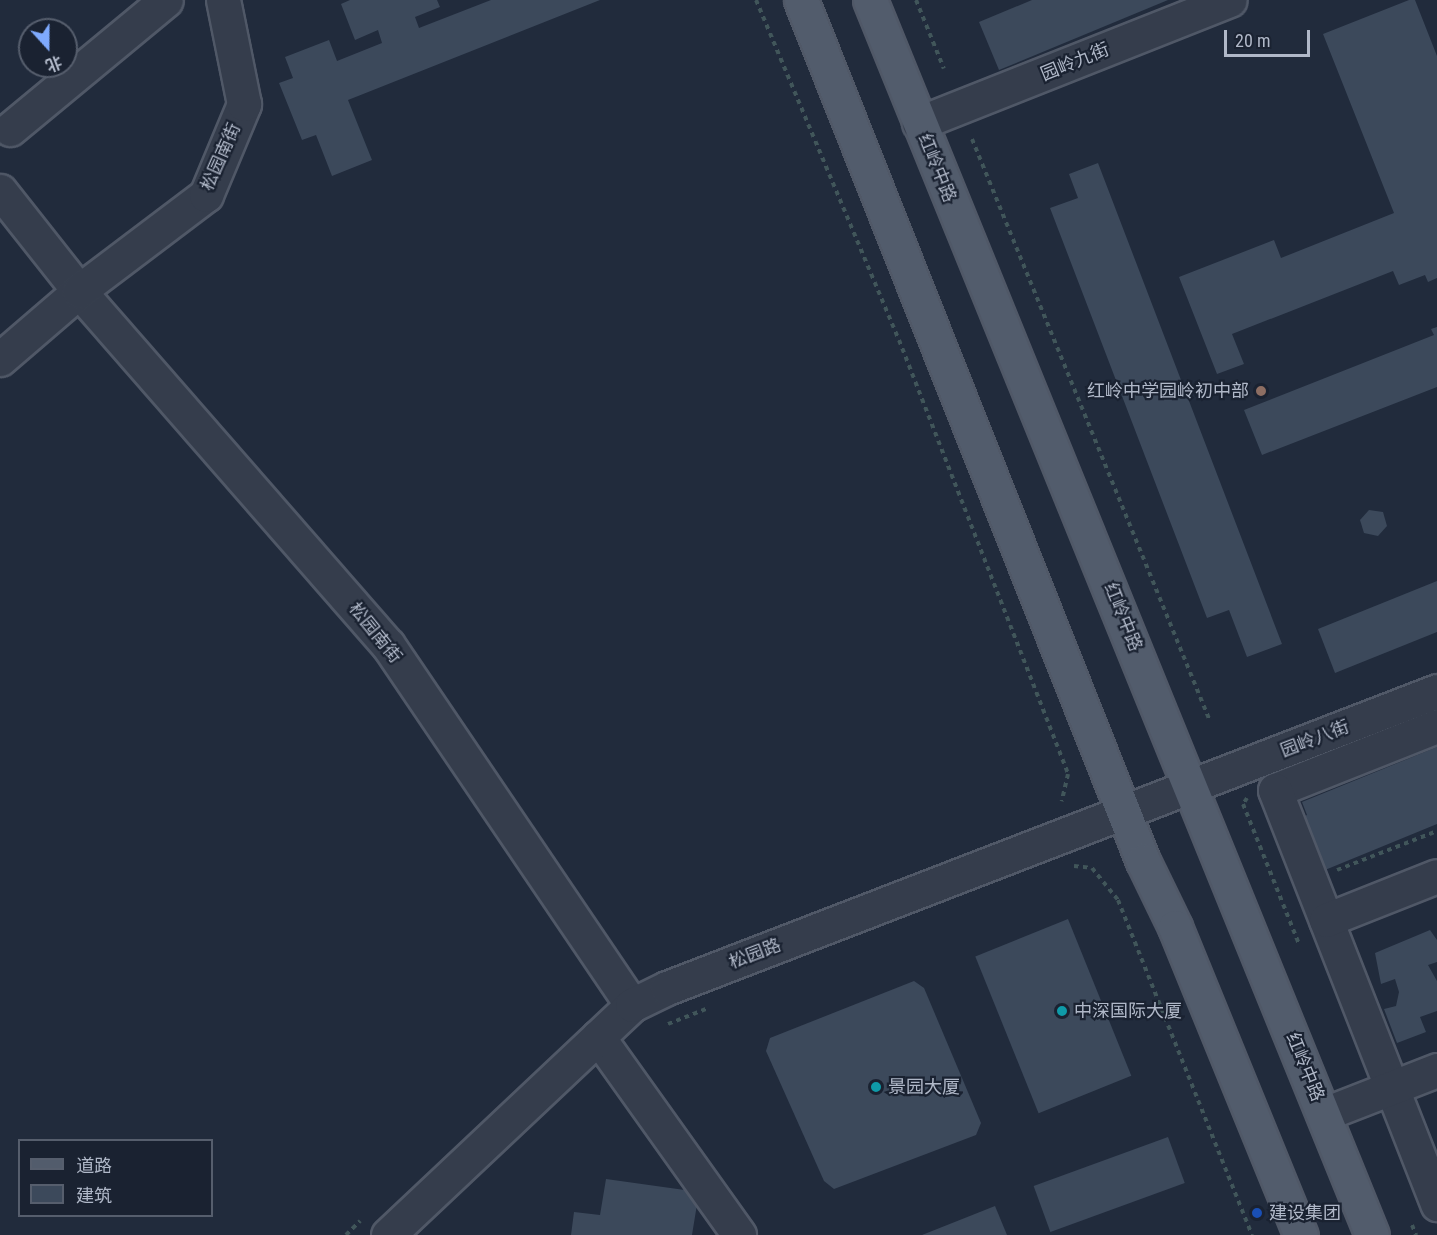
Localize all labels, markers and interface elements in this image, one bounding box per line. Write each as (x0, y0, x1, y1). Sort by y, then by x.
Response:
north arrow (18, 18, 78, 78)
scale bar (1227, 18, 1312, 56)
text: 20 m (1235, 30, 1270, 51)
street label: 园岭九街 (1038, 39, 1112, 85)
text: 北 (43, 52, 65, 75)
street label: 松园南街 (196, 120, 246, 194)
street label: 红岭中路 (914, 131, 960, 205)
place label: 红岭中学园岭初中部 (1087, 380, 1249, 402)
marker: 红岭中学园岭初中部 (1254, 384, 1268, 398)
street label: 红岭中路 (1100, 580, 1146, 654)
street label: 松园南街 (344, 598, 406, 668)
street label: 园岭八街 (1278, 716, 1352, 762)
street label: 松园路 (726, 934, 784, 974)
place label: 中深国际大厦 (1074, 1000, 1182, 1022)
marker: 中深国际大厦 (1055, 1004, 1069, 1018)
street label: 红岭中路 (1282, 1030, 1328, 1104)
place label: 景园大厦 (888, 1076, 960, 1098)
marker: 景园大厦 (869, 1080, 883, 1094)
legend (18, 1139, 213, 1217)
text: 道路 (76, 1155, 112, 1176)
text: 建筑 (76, 1185, 112, 1206)
place label: 建设集团 (1269, 1202, 1341, 1224)
marker: 建设集团 (1250, 1206, 1264, 1220)

